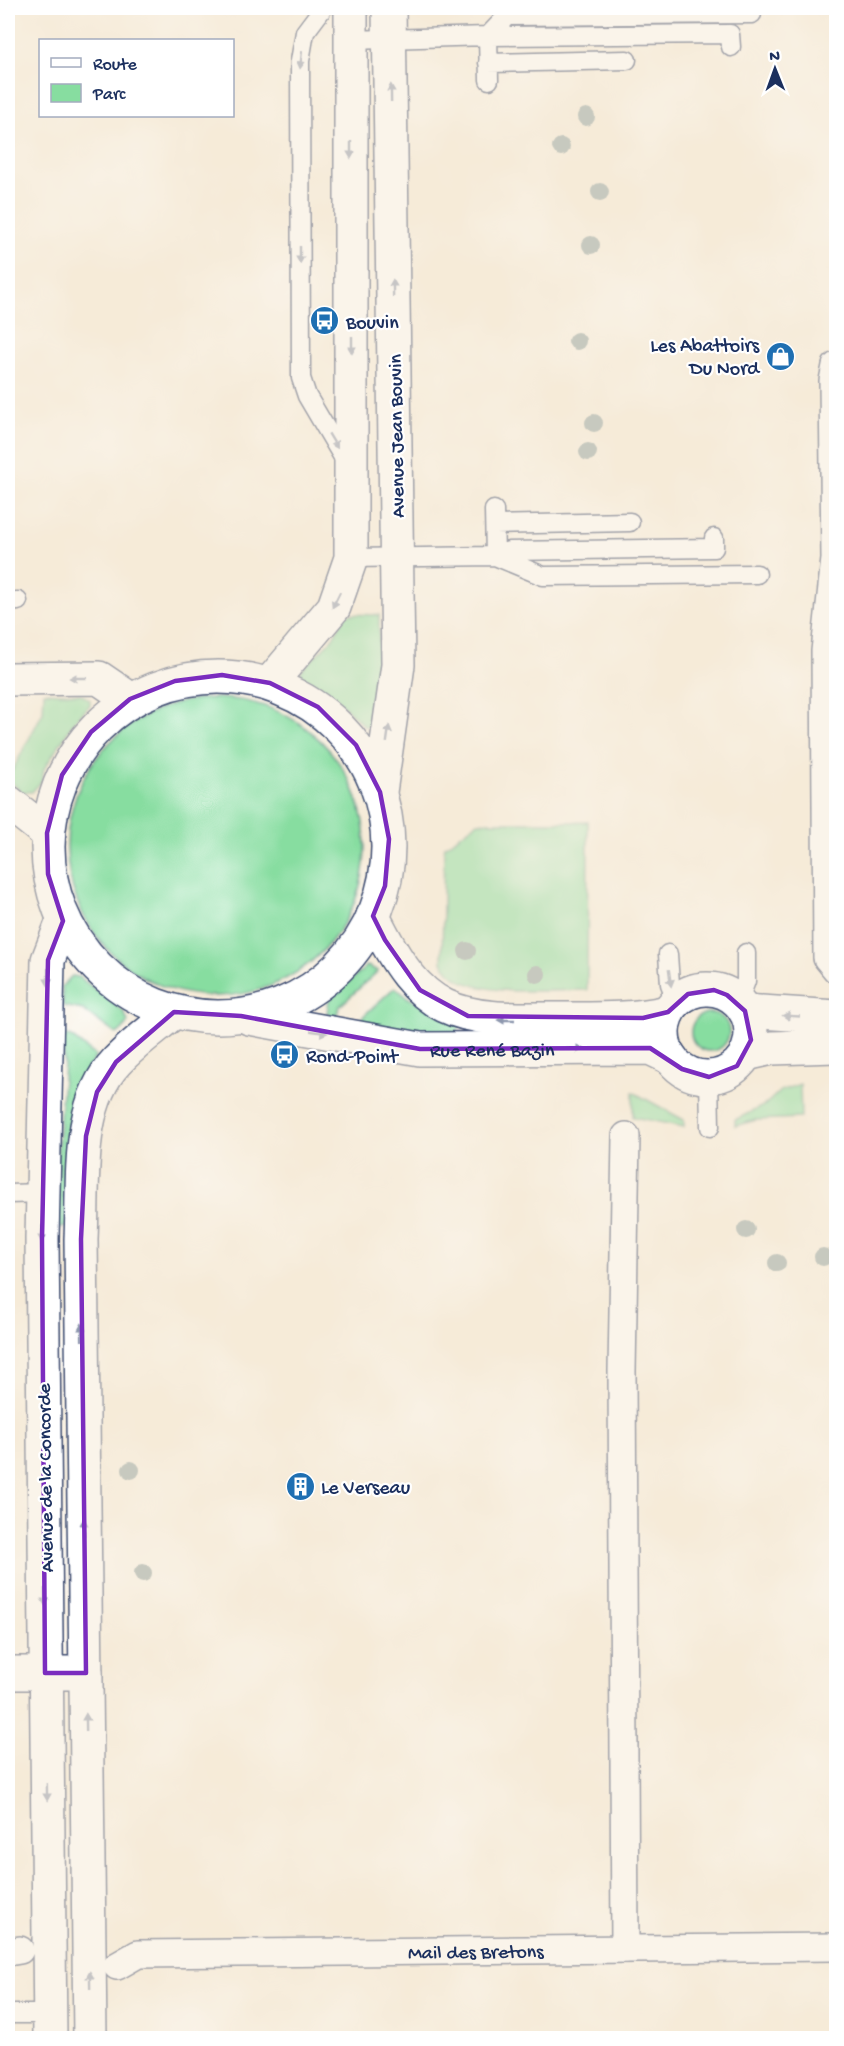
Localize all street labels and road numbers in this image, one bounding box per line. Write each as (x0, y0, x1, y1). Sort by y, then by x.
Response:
street label: Avenue Jean Bouvin (386, 353, 411, 518)
street label: Rue René Bazin (430, 1040, 555, 1064)
street label: Avenue de la Concorde (34, 1383, 61, 1573)
street label: Mail des Bretons (408, 1942, 544, 1966)

